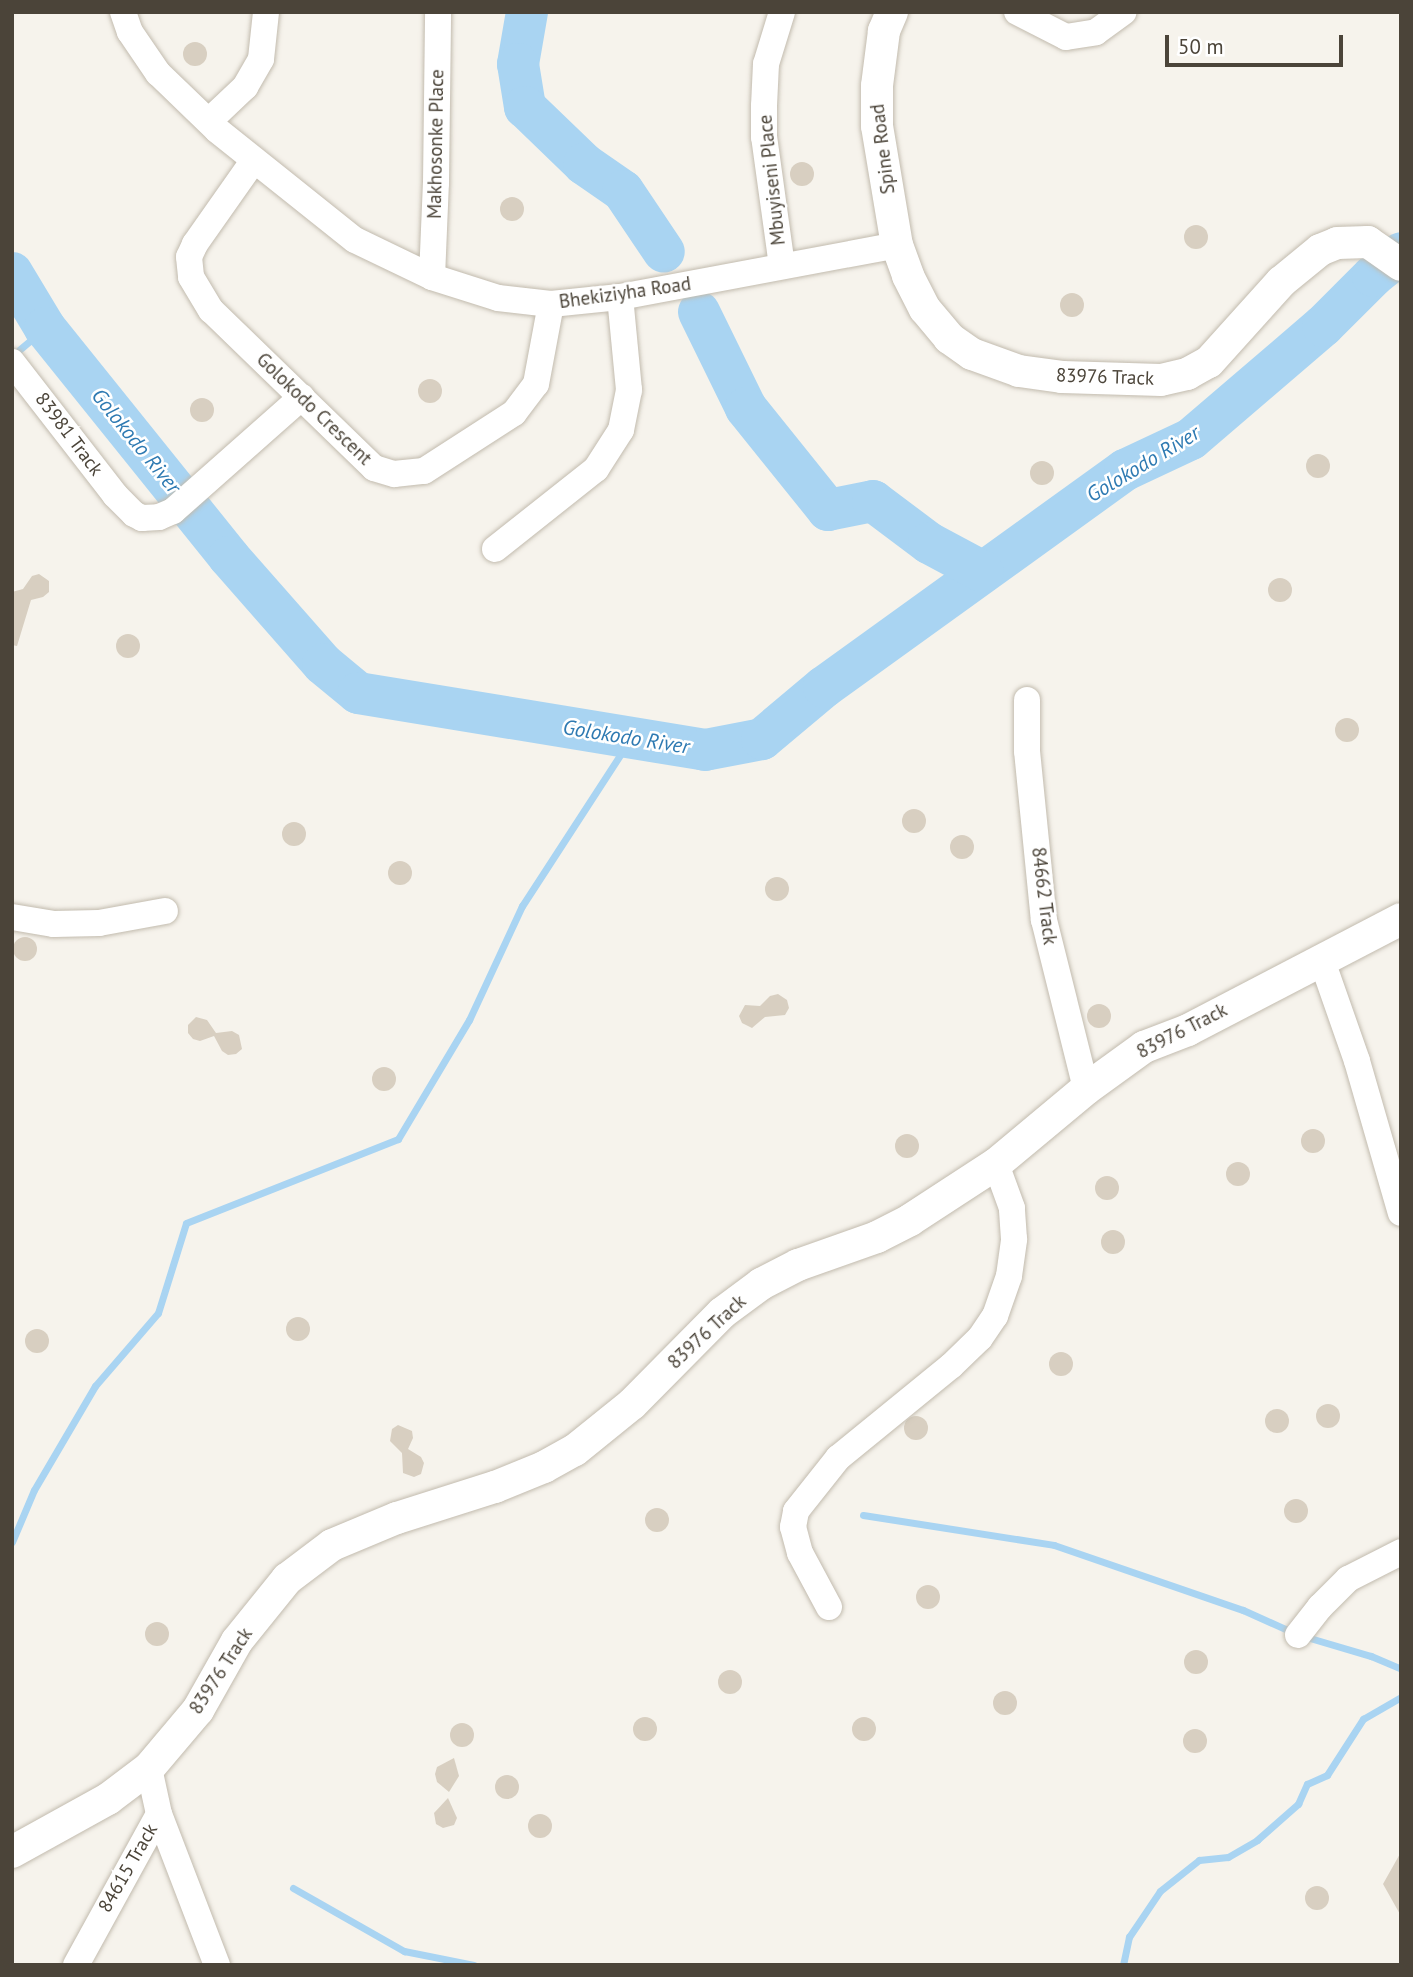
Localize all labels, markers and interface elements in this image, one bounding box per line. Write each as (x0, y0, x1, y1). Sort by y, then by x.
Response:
scale bar (1168, 21, 1346, 65)
text: 50 m (1178, 33, 1224, 60)
street label: Makhosonke Place (423, 69, 449, 219)
street label: Spine Road (866, 103, 900, 195)
street label: Mbuyiseni Place (754, 114, 790, 246)
street label: Bhekiziyha Road (558, 272, 692, 314)
street label: Golokodo Crescent (252, 348, 376, 470)
street label: 83976 Track (1055, 364, 1155, 390)
water label: Golokodo River (86, 383, 186, 499)
street label: 83981 Track (30, 388, 108, 480)
water label: Golokodo River (1082, 420, 1204, 508)
water label: Golokodo River (561, 715, 691, 759)
street label: 84662 Track (1027, 846, 1061, 946)
street label: 83976 Track (1133, 998, 1231, 1064)
street label: 83976 Track (663, 1290, 751, 1374)
street label: 83976 Track (184, 1623, 258, 1719)
street label: 84615 Track (93, 1819, 163, 1917)

